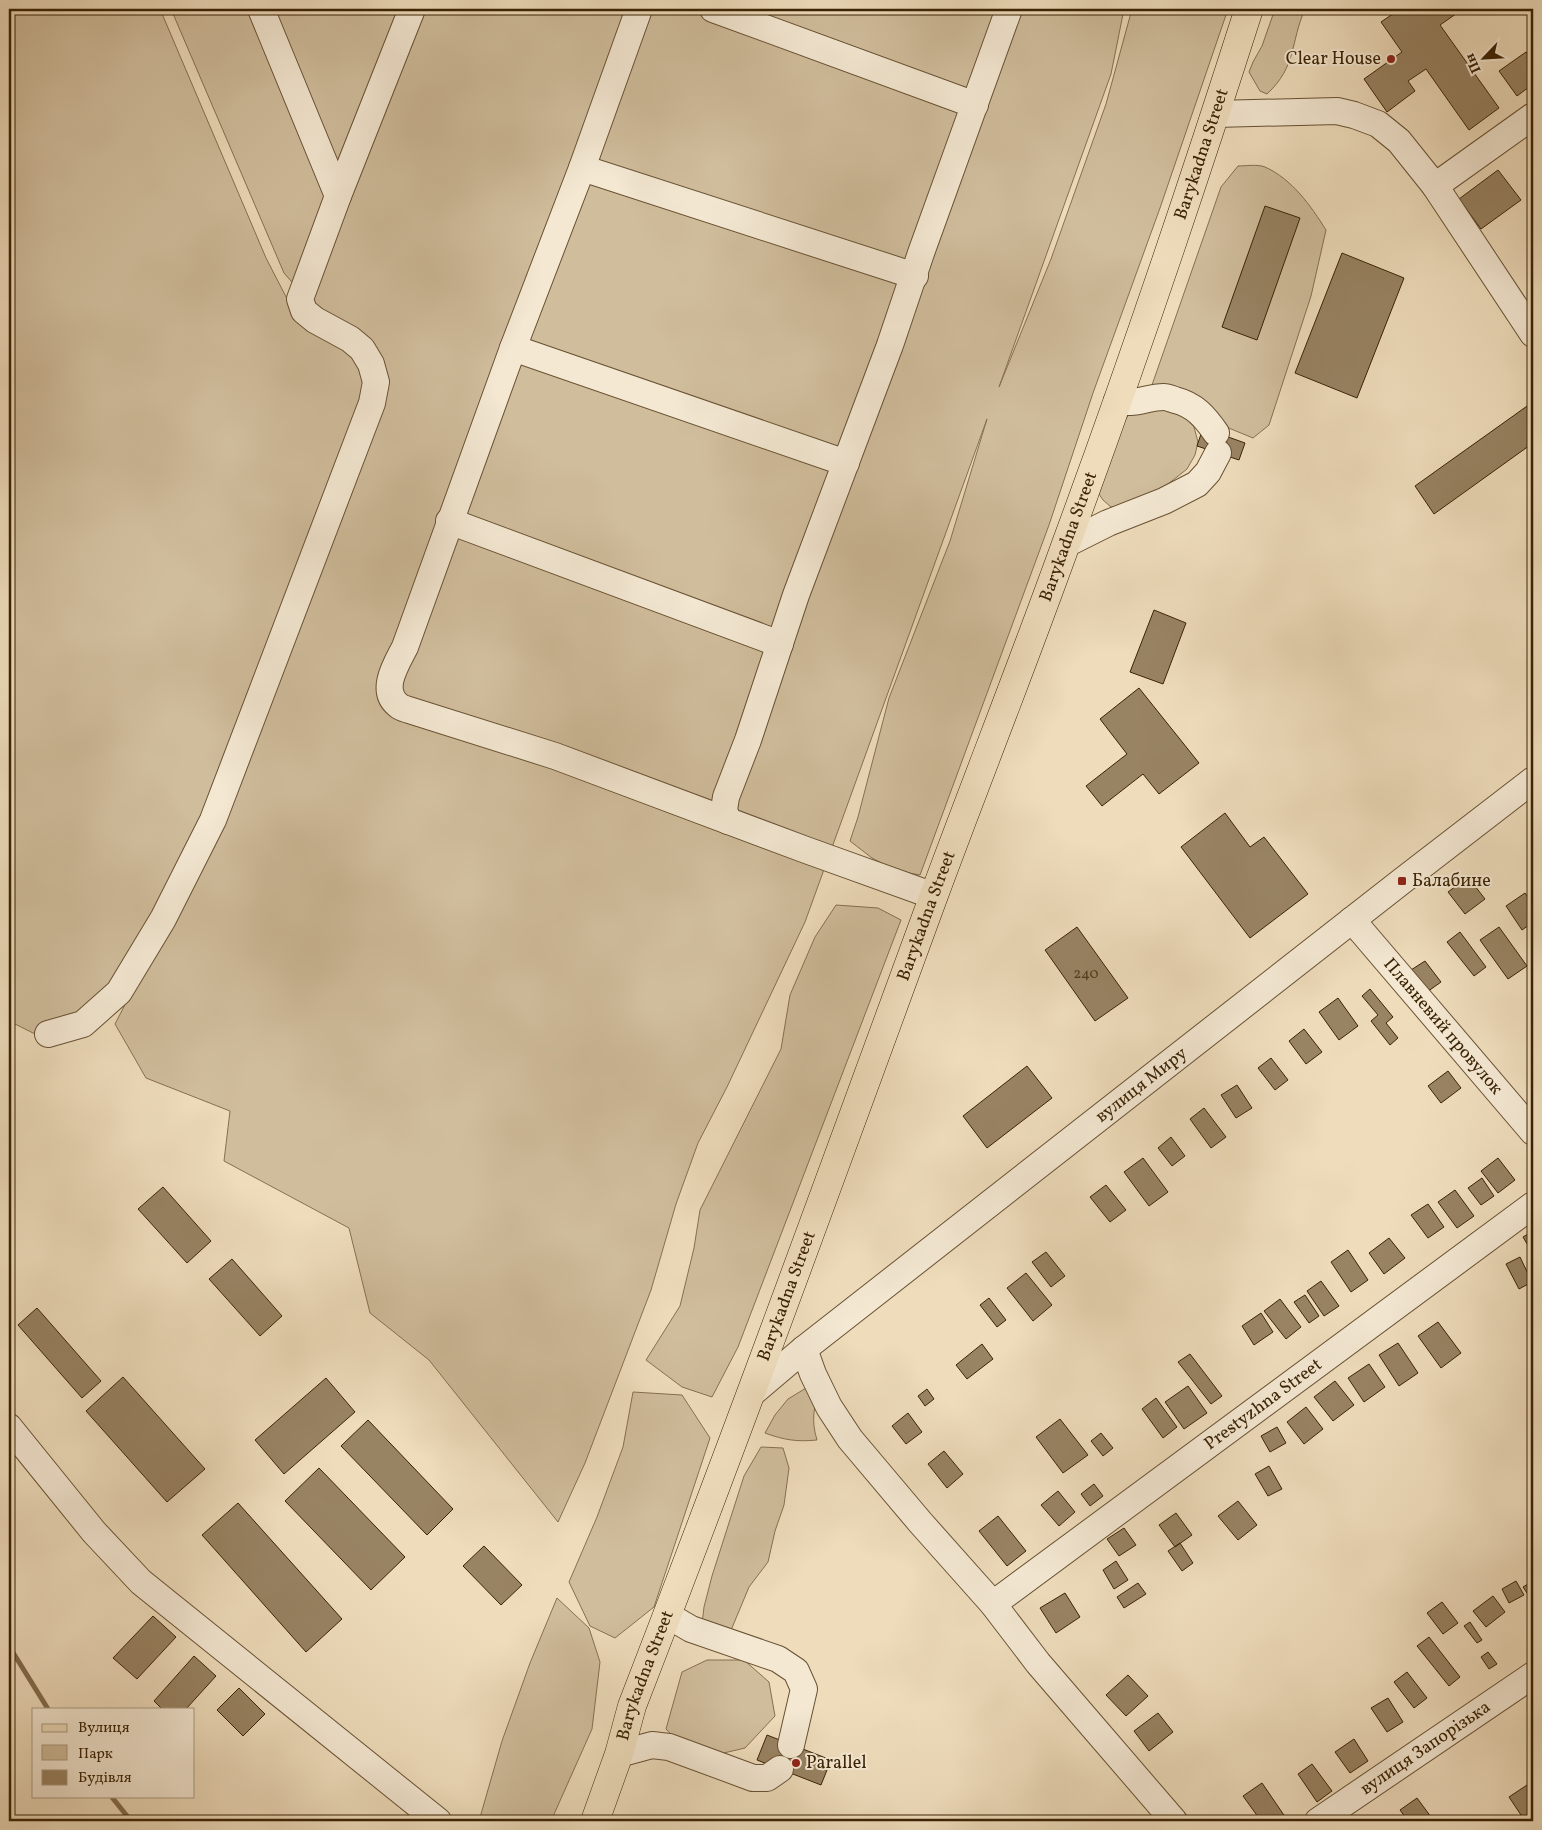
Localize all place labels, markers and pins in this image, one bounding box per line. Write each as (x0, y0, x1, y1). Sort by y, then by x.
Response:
place label: Clear House (1286, 47, 1381, 72)
marker: Clear House (1385, 53, 1397, 65)
place label: Балабине (1412, 869, 1491, 894)
marker: Балабине (1396, 875, 1408, 887)
place label: Parallel (806, 1751, 867, 1776)
marker: Parallel (790, 1757, 802, 1769)

